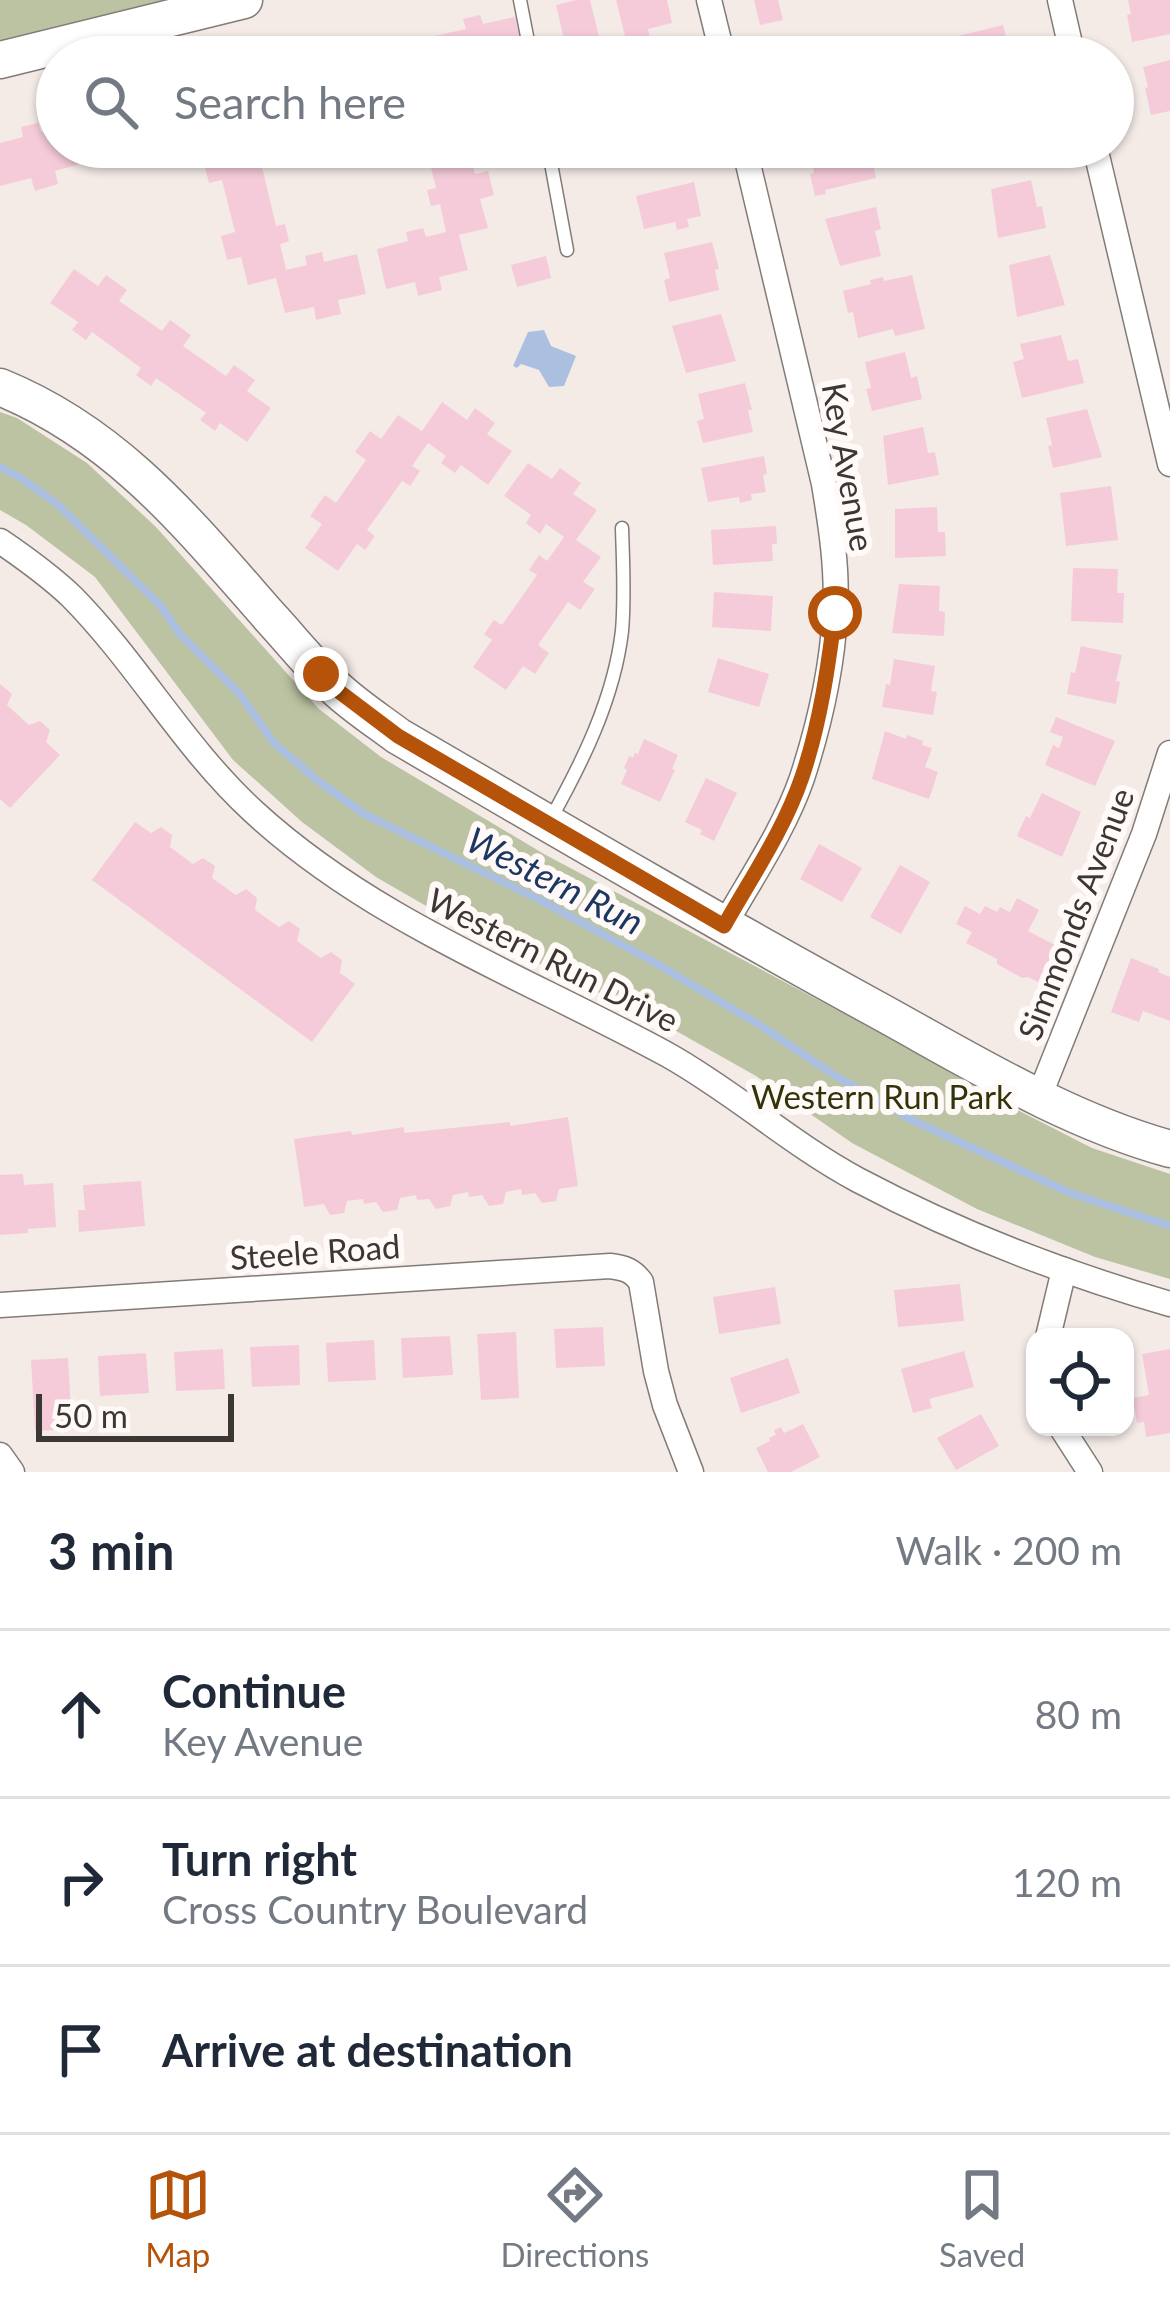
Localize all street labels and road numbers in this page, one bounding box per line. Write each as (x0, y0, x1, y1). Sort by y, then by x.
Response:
street label: Key Avenue (814, 379, 883, 554)
street label: Simmonds Avenue (1009, 782, 1141, 1045)
street label: Western Run Drive (421, 879, 685, 1040)
street label: Steele Road (228, 1225, 401, 1277)

